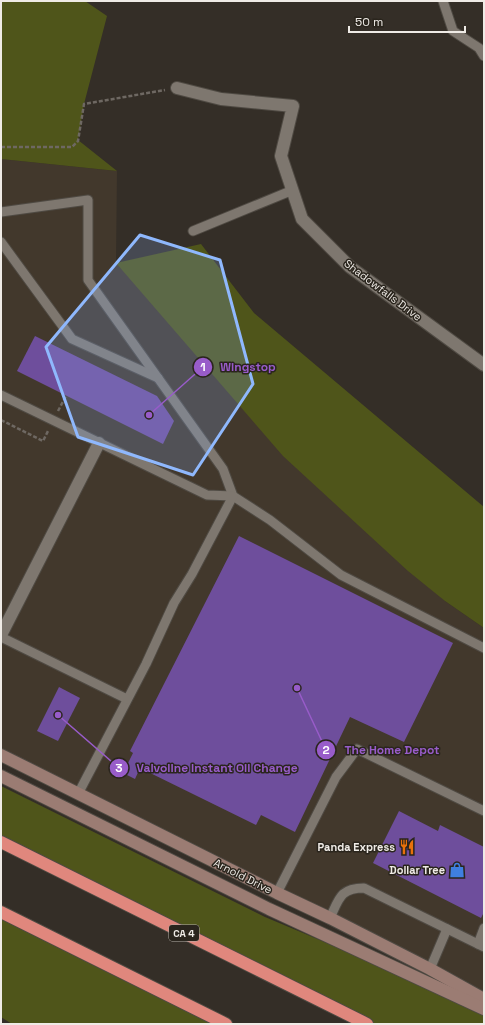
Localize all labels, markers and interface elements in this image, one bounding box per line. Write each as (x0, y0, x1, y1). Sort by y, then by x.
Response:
scale bar (349, 8, 465, 34)
text: 50 m (355, 14, 383, 30)
street label: Shadowfalls Drive (341, 256, 425, 324)
callout: Wingstop (193, 355, 284, 379)
text: 1 (200, 359, 206, 375)
text: Wingstop (220, 359, 276, 375)
callout: The Home Depot (316, 738, 447, 762)
text: 2 (322, 742, 330, 758)
text: The Home Depot (344, 742, 440, 758)
callout: Valvoline Instant Oil Change (109, 756, 306, 780)
text: 3 (115, 760, 123, 776)
text: Valvoline Instant Oil Change (136, 760, 298, 776)
restaurant icon: Panda Express (398, 838, 416, 856)
place label: Panda Express (318, 840, 395, 854)
street label: Arnold Drive (211, 855, 275, 897)
shop icon: Dollar Tree (448, 861, 466, 879)
place label: Dollar Tree (389, 863, 445, 877)
road number: CA 4 (169, 925, 199, 941)

